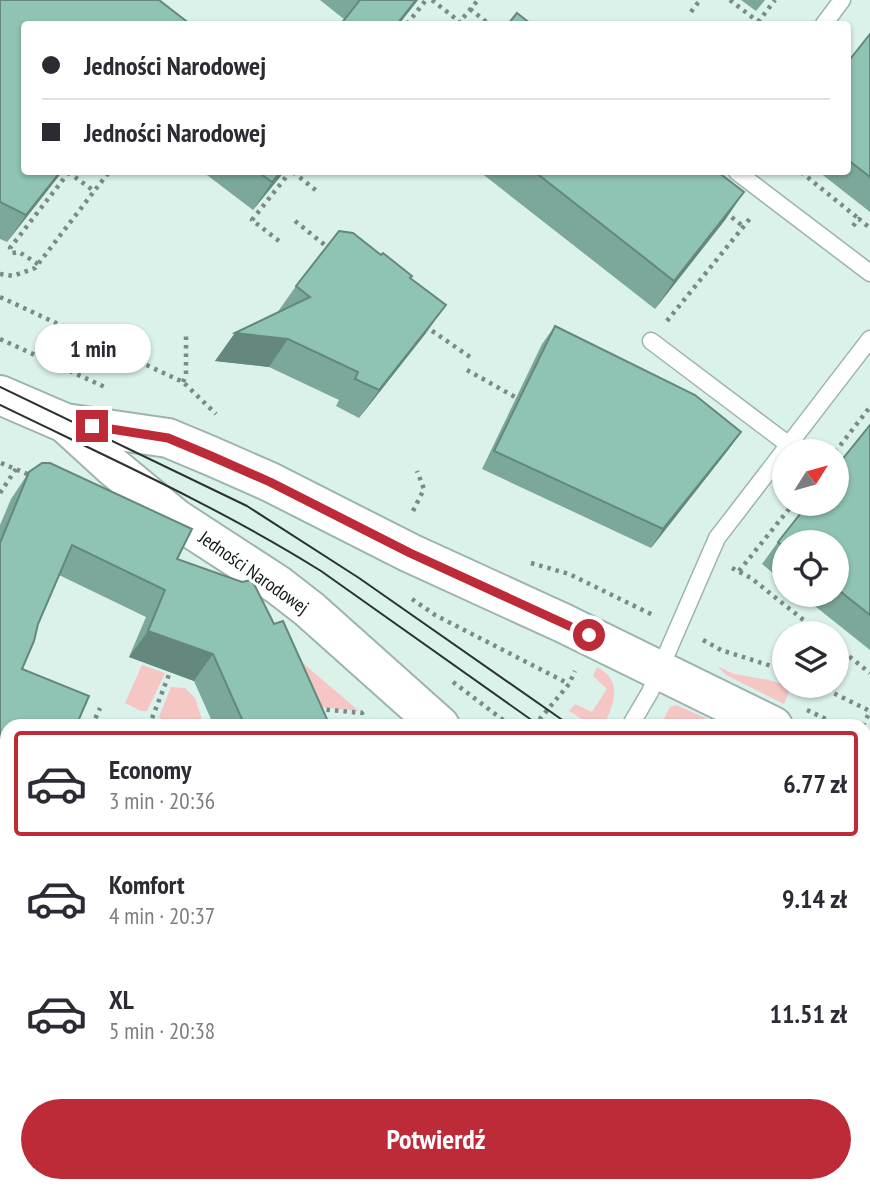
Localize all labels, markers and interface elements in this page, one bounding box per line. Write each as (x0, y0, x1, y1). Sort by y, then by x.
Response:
text: Jedności Narodowej (84, 49, 266, 82)
text: Jedności Narodowej (84, 116, 266, 149)
callout: 1 min (34, 324, 150, 374)
text: 1 min (70, 334, 116, 363)
route end (76, 410, 108, 442)
north arrow (772, 439, 849, 516)
map controls (772, 439, 849, 698)
street label: Jedności Narodowej (193, 525, 314, 619)
button: locate (772, 530, 849, 607)
route start (573, 619, 605, 651)
button: layers (772, 621, 849, 698)
icon: car (25, 752, 88, 815)
text: Economy (109, 753, 191, 786)
text: 6.77 zł (783, 767, 847, 800)
text: 3 min · 20:36 (109, 786, 215, 815)
icon: car (25, 867, 88, 930)
text: Komfort (109, 868, 185, 901)
text: 9.14 zł (782, 882, 847, 915)
text: 4 min · 20:37 (109, 901, 215, 930)
icon: car (25, 982, 88, 1045)
text: XL (109, 983, 134, 1016)
text: 11.51 zł (770, 997, 847, 1030)
text: 5 min · 20:38 (109, 1016, 215, 1045)
button: Potwierdź (21, 1099, 851, 1179)

